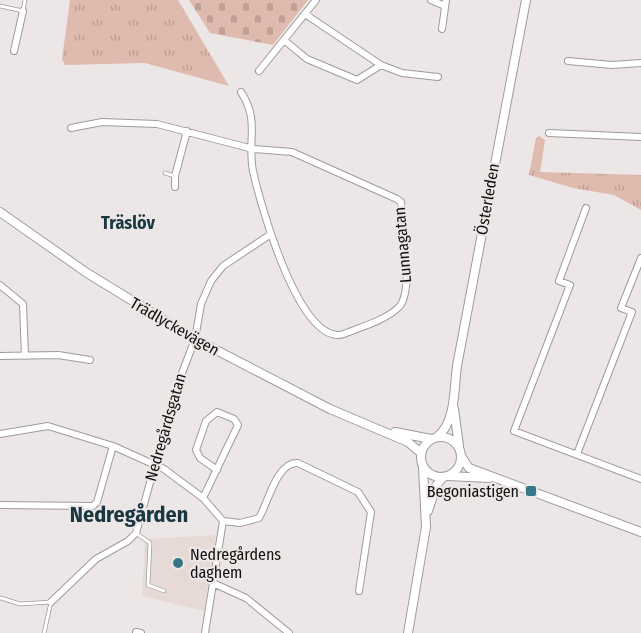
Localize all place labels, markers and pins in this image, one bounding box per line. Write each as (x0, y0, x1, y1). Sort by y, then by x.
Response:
place label: Begoniastigen (427, 482, 519, 501)
marker: Begoniastigen (524, 484, 538, 498)
place label: Nedregårdens daghem (190, 545, 281, 582)
marker: Nedregårdens daghem (171, 556, 185, 570)

